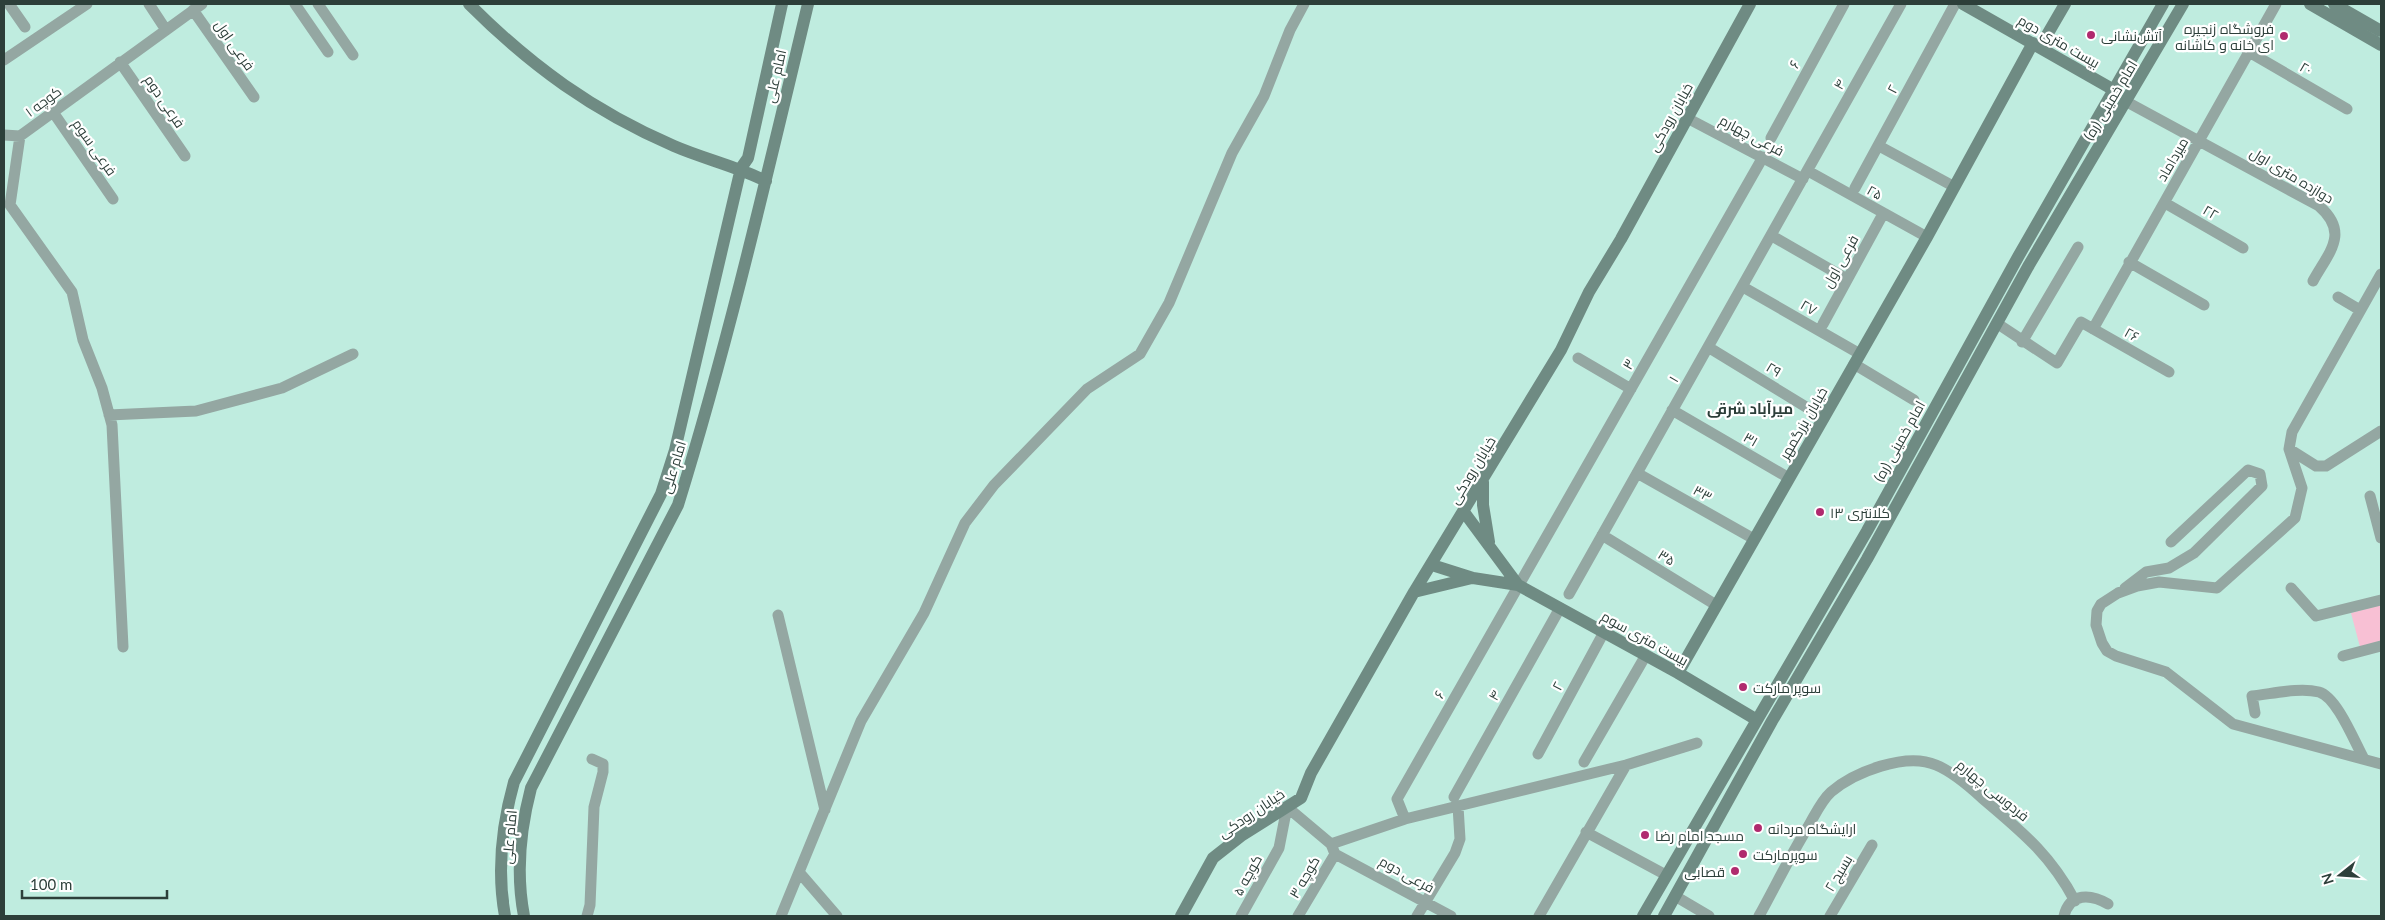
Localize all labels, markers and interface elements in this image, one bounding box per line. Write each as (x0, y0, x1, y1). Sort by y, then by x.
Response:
street label: بیست متری دوم (2014, 11, 2103, 73)
street label: فرعی اول (211, 17, 259, 74)
place label: فروشگاه زنجیره ای خانه و کاشانه (2175, 20, 2274, 53)
place label: آتش‌نشانی (2101, 27, 2162, 44)
marker: آتش‌نشانی (2085, 29, 2097, 41)
marker: فروشگاه زنجیره ای خانه و کاشانه (2278, 30, 2290, 42)
street label: امام علی (761, 48, 791, 105)
street label: ۶ (1785, 57, 1803, 71)
street label: امام خمینی (ره) (2080, 57, 2142, 144)
street label: ۲۰ (2297, 58, 2315, 78)
street label: فرعی دوم (139, 71, 189, 132)
street label: ۴ (1829, 76, 1849, 92)
street label: خیابان رودکی (1644, 80, 1696, 154)
street label: کوچه ۱ (22, 82, 66, 121)
street label: ۲ (1883, 82, 1901, 96)
street label: فرعی چهارم (1716, 111, 1787, 161)
street label: فرعی سوم (68, 115, 121, 180)
street label: میرداماد (2153, 134, 2191, 184)
street label: دوازده متری اول (2247, 143, 2337, 207)
street label: ۲۵ (1864, 181, 1886, 203)
street label: ۲۲ (2200, 201, 2222, 223)
street label: فرعی اول (1819, 232, 1862, 291)
street label: ۲۷ (1798, 296, 1820, 319)
street label: ۲۶ (2122, 323, 2142, 345)
street label: ۳ (1618, 356, 1638, 372)
street label: ۲۹ (1763, 358, 1785, 380)
street label: ۱ (1665, 373, 1681, 385)
street label: خیابان بزرگمهر (1775, 384, 1831, 463)
street label: امام خمینی (ره) (1870, 398, 1930, 485)
district label: میرآباد شرقی (1707, 399, 1793, 418)
street label: ۳۱ (1741, 428, 1761, 450)
street label: خیابان رودکی (1445, 433, 1499, 507)
street label: امام علی (657, 439, 691, 496)
street label: ۳۳ (1691, 481, 1715, 505)
place label: کلانتری ۱۳ (1830, 504, 1890, 521)
marker: کلانتری ۱۳ (1814, 506, 1826, 518)
street label: ۳۵ (1655, 545, 1679, 569)
street label: بیست متری سوم (1598, 607, 1691, 671)
street label: ۲ (1548, 679, 1566, 693)
place label: سوپر مارکت (1753, 679, 1821, 698)
marker: سوپر مارکت (1737, 681, 1749, 693)
street label: ۶ (1430, 687, 1448, 701)
street label: ۴ (1484, 687, 1504, 703)
street label: فردوسی چهارم (1952, 756, 2033, 826)
street label: خیابان رودکی (1215, 785, 1287, 841)
street label: امام علی (498, 809, 522, 865)
place label: ارایشگاه مردانه (1768, 820, 1856, 837)
marker: ارایشگاه مردانه (1752, 822, 1764, 834)
place label: مسجد امام رضا (1655, 827, 1744, 846)
marker: مسجد امام رضا (1639, 829, 1651, 841)
place label: سوپرمارکت (1753, 846, 1818, 865)
marker: سوپرمارکت (1737, 848, 1749, 860)
north arrow (2315, 850, 2365, 900)
street label: کوچه ۵ (1229, 852, 1267, 899)
street label: فرعی دوم (1376, 852, 1437, 898)
street label: بسیج ۲ (1820, 852, 1856, 895)
street label: کوچه ۳ (1285, 853, 1325, 902)
place label: قصابی (1684, 863, 1725, 880)
marker: قصابی (1729, 865, 1741, 877)
scale bar (22, 868, 168, 900)
text: N (2317, 871, 2337, 887)
text: 100 m (30, 875, 72, 893)

